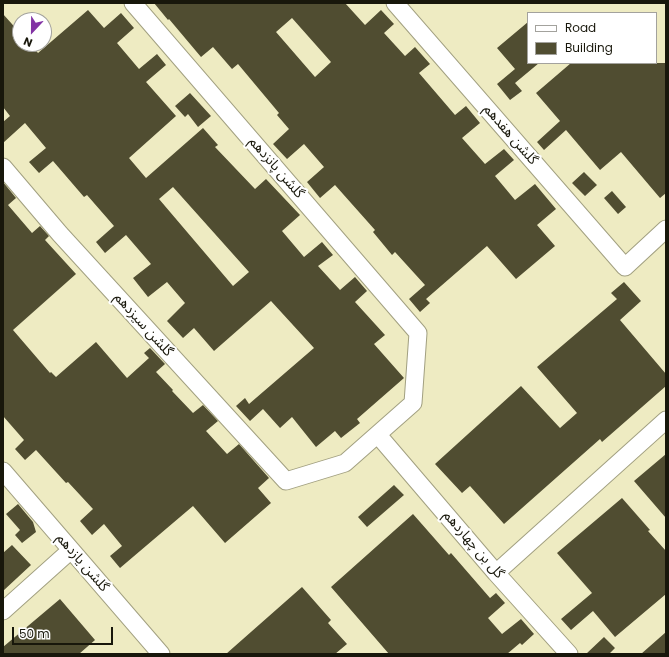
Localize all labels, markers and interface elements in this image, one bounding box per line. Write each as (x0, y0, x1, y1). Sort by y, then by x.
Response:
north arrow (12, 12, 52, 52)
legend (527, 12, 657, 64)
text: Road (565, 19, 596, 36)
text: N (21, 33, 35, 51)
text: Building (565, 39, 613, 56)
street label: گلشن هفدهم (479, 102, 541, 168)
street label: گلشن پانزدهم (245, 134, 307, 202)
street label: گلشن سیزدهم (110, 290, 176, 360)
street label: گل بن چهاردهم (439, 508, 507, 582)
street label: گلشن یازدهم (52, 531, 112, 595)
scale bar (14, 619, 115, 645)
text: 50 m (19, 625, 50, 642)

